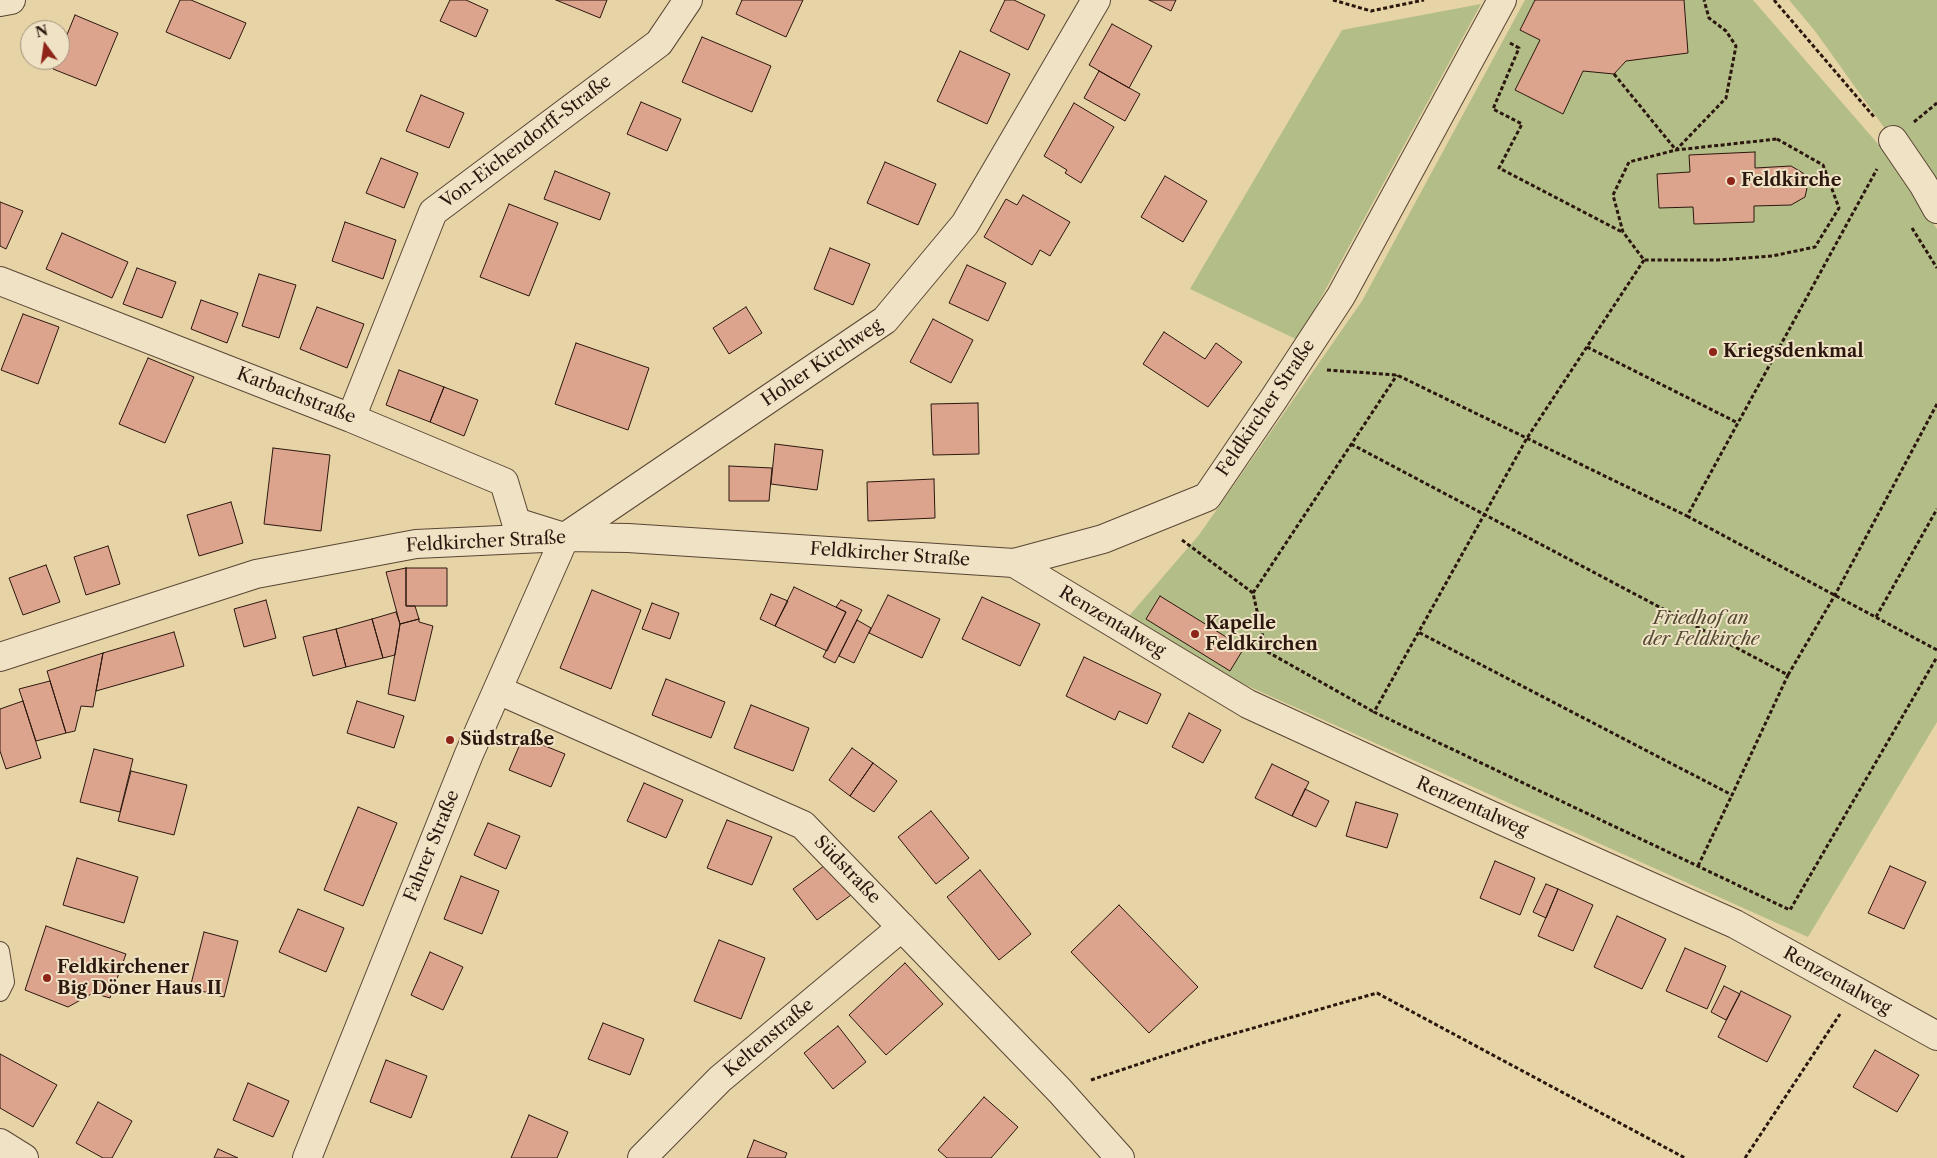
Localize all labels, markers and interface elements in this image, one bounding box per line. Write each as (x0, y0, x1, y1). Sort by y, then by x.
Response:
north arrow (20, 20, 70, 70)
text: N (34, 21, 50, 42)
street label: Von-Eichendorff-Straße (436, 71, 616, 213)
place label: Feldkirche (1741, 170, 1841, 192)
marker: Feldkirche (1725, 175, 1737, 187)
street label: Hoher Kirchweg (758, 315, 886, 411)
street label: Feldkircher Straße (1212, 335, 1320, 481)
place label: Kriegsdenkmal (1723, 341, 1864, 363)
marker: Kriegsdenkmal (1707, 346, 1719, 358)
street label: Karbachstraße (233, 363, 359, 429)
street label: Feldkircher Straße (405, 527, 567, 557)
street label: Feldkircher Straße (809, 539, 971, 571)
street label: Renzentalweg (1055, 582, 1169, 662)
park label: Friedhof an der Feldkirche (1643, 608, 1759, 650)
place label: Kapelle Feldkirchen (1205, 613, 1318, 656)
marker: Kapelle Feldkirchen (1189, 628, 1201, 640)
place label: Südstraße (460, 729, 554, 751)
marker: Südstraße (444, 734, 456, 746)
street label: Renzentalweg (1413, 773, 1531, 841)
street label: Fahrer Straße (400, 787, 464, 905)
street label: Südstraße (809, 831, 885, 909)
street label: Renzentalweg (1779, 942, 1895, 1020)
place label: Feldkirchener Big Döner Haus II (57, 957, 222, 1000)
marker: Feldkirchener Big Döner Haus II (41, 972, 53, 984)
street label: Keltenstraße (720, 994, 818, 1082)

